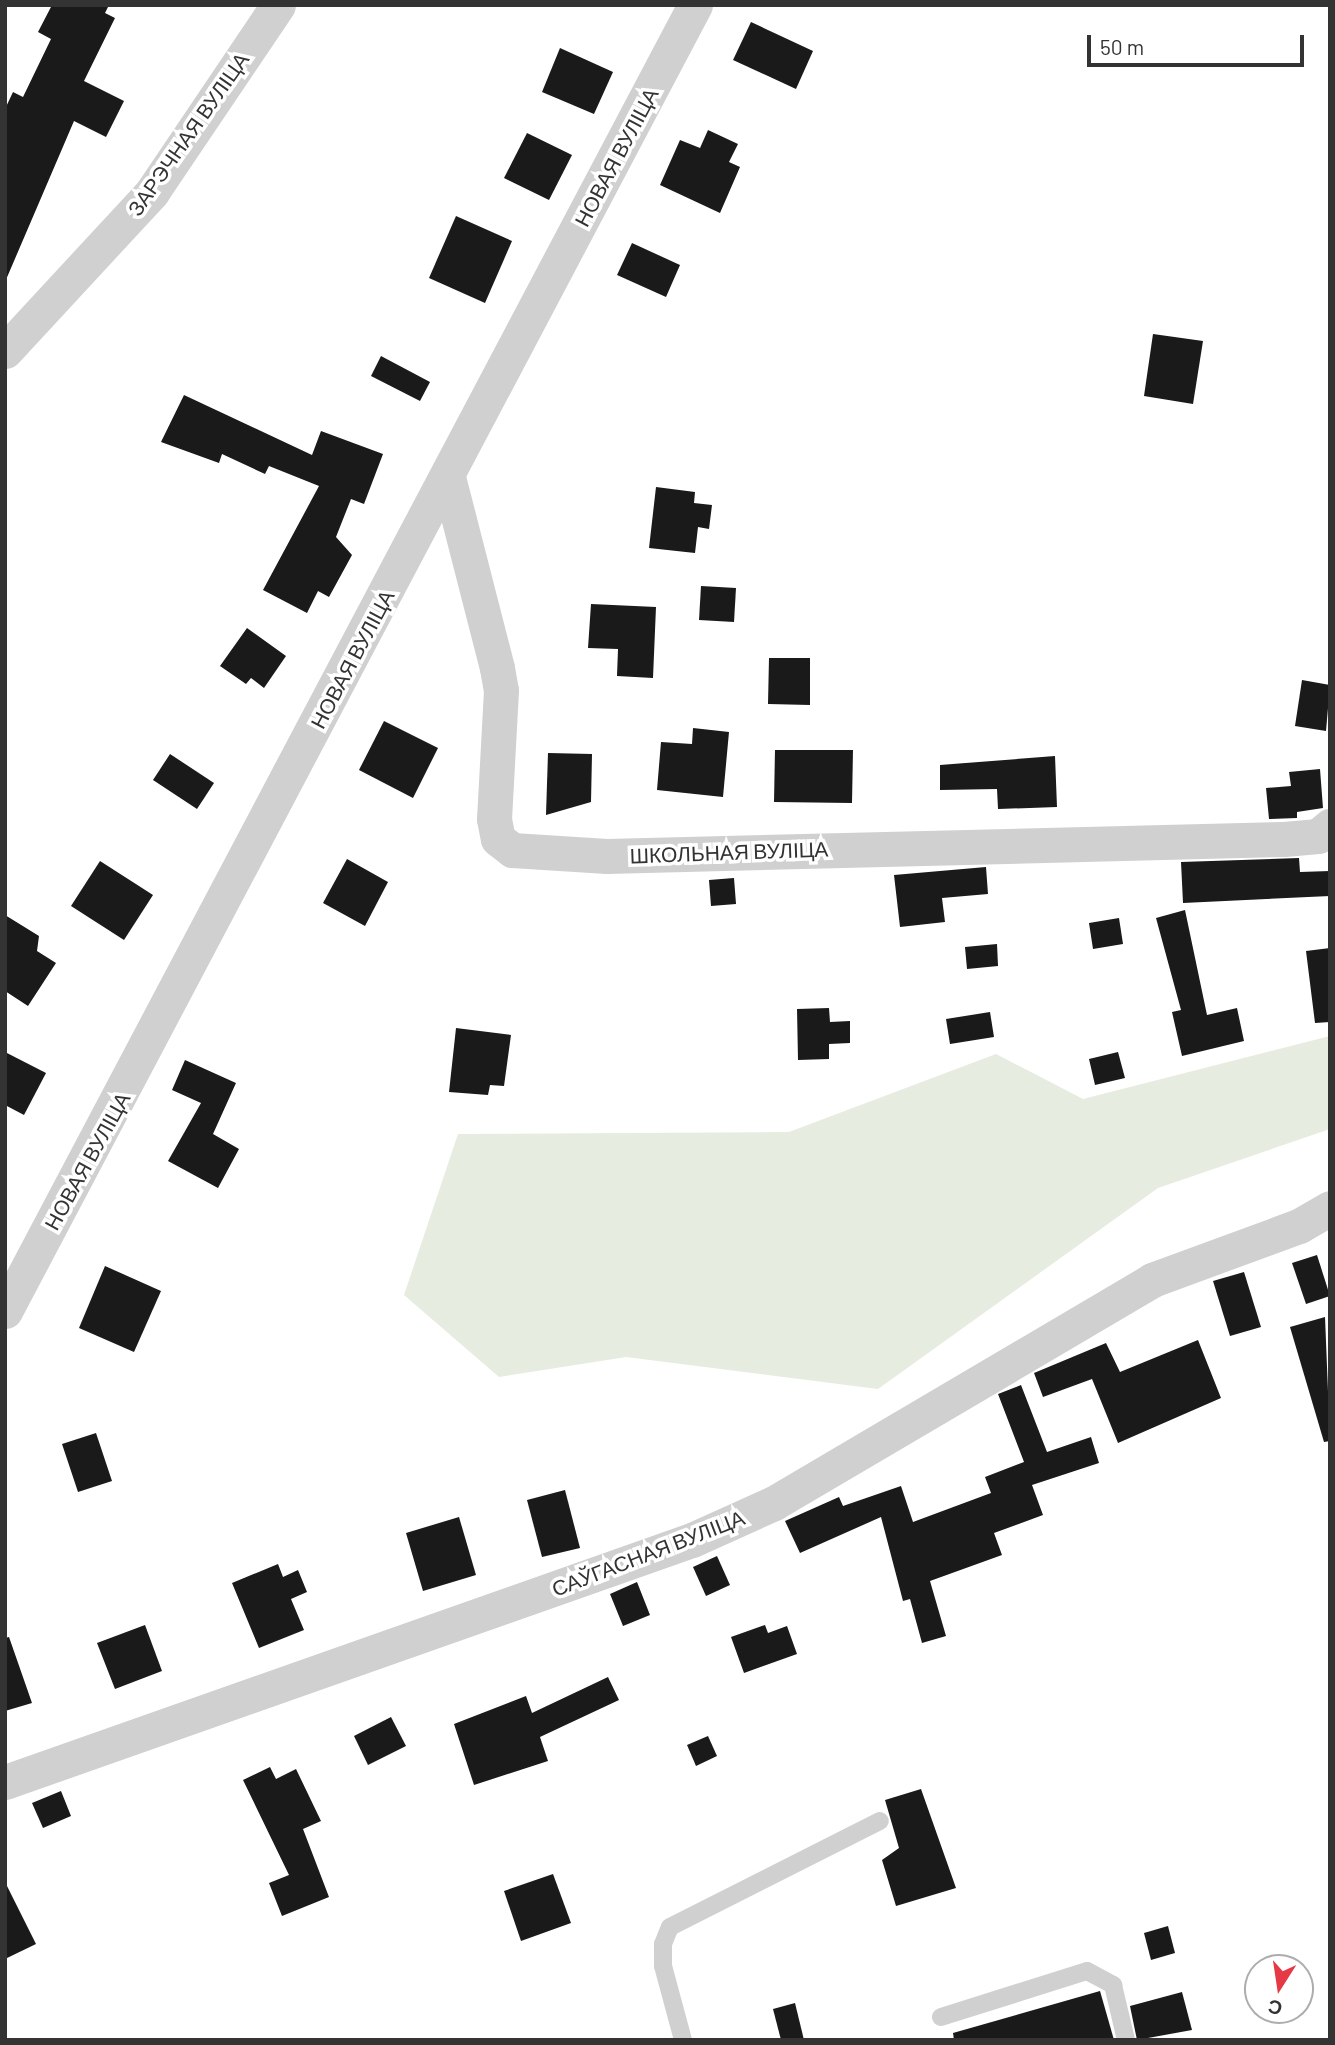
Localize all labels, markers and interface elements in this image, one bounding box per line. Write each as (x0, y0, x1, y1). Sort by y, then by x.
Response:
scale bar (1090, 21, 1307, 65)
text: 50 m (1100, 34, 1144, 59)
street label: ЗАРЭЧНАЯ ВУЛІЦА (122, 48, 254, 220)
street label: НОВАЯ ВУЛІЦА (569, 83, 663, 231)
street label: НОВАЯ ВУЛІЦА (305, 585, 399, 733)
street label: ШКОЛЬНАЯ ВУЛІЦА (629, 836, 829, 868)
street label: НОВАЯ ВУЛІЦА (39, 1088, 135, 1234)
street label: САЎГАСНАЯ ВУЛІЦА (548, 1505, 748, 1601)
north arrow (1244, 1954, 1314, 2024)
text: С (1266, 1995, 1284, 2021)

